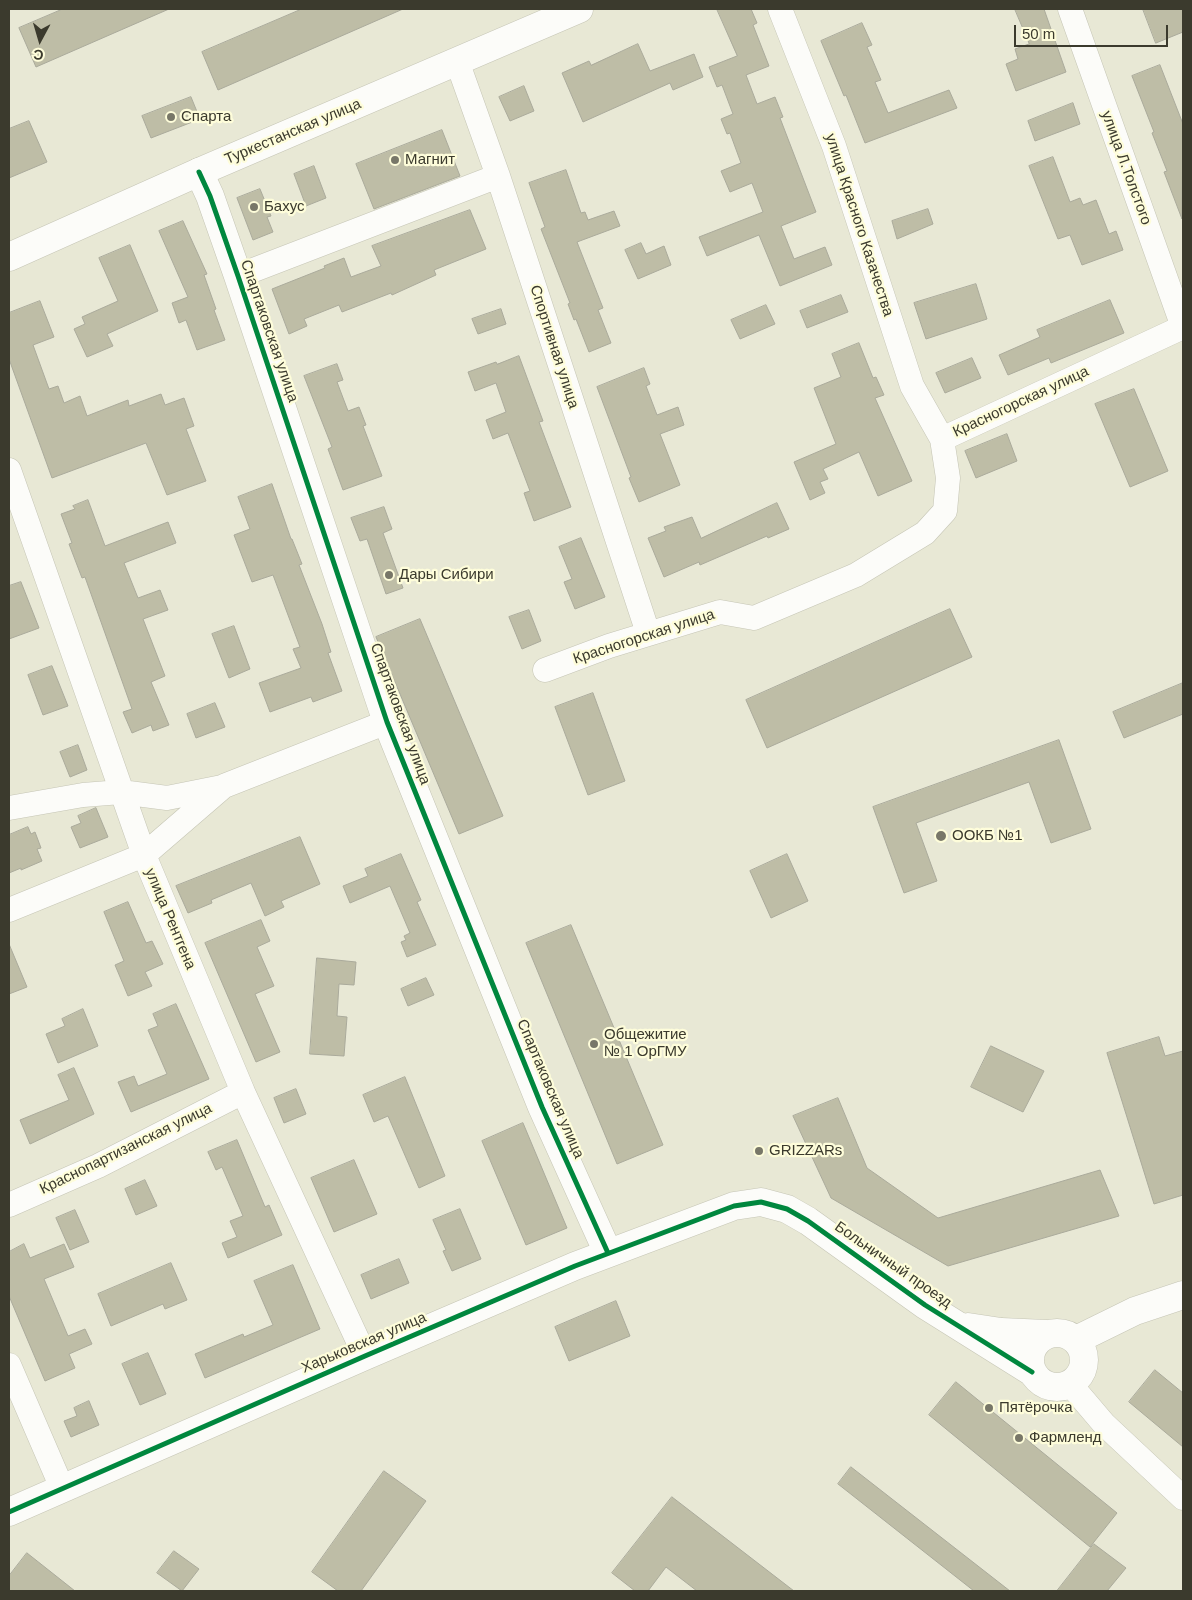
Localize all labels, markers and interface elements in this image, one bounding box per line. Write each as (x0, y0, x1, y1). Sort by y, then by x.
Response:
north arrow (15, 15, 65, 65)
scale bar (1017, 15, 1171, 47)
text: 50 m (1022, 25, 1055, 42)
text: С (33, 46, 44, 63)
street label: Туркестанская улица (222, 95, 364, 169)
place label: Спарта (181, 108, 231, 126)
street label: улица Л.Толстого (1097, 108, 1155, 228)
marker: Спарта (165, 111, 177, 123)
street label: улица Красного Казачества (821, 131, 897, 319)
place label: Магнит (405, 151, 455, 169)
marker: Магнит (389, 154, 401, 166)
place label: Бахус (264, 198, 305, 216)
marker: Бахус (248, 201, 260, 213)
street label: Спартаковская улица (236, 257, 302, 405)
street label: Спортивная улица (526, 283, 582, 411)
street label: Красногорская улица (950, 363, 1092, 441)
place label: Дары Сибири (399, 566, 494, 584)
marker: Дары Сибири (383, 569, 395, 581)
street label: Красногорская улица (571, 606, 717, 668)
street label: Спартаковская улица (366, 641, 434, 787)
place label: ООКБ №1 (952, 827, 1023, 845)
marker: ООКБ №1 (934, 829, 948, 843)
street label: улица Рентгена (141, 866, 199, 972)
street label: Спартаковская улица (513, 1017, 587, 1161)
place label: Общежитие № 1 ОрГМУ (604, 1026, 687, 1061)
marker: Общежитие № 1 ОрГМУ (588, 1038, 600, 1050)
street label: Краснопартизанская улица (37, 1099, 215, 1199)
place label: GRIZZARs (769, 1142, 842, 1160)
marker: GRIZZARs (753, 1145, 765, 1157)
street label: Больничный проезд (831, 1218, 955, 1312)
street label: Харьковская улица (299, 1309, 429, 1377)
place label: Пятёрочка (999, 1399, 1073, 1417)
marker: Пятёрочка (983, 1402, 995, 1414)
place label: Фармленд (1029, 1429, 1102, 1447)
marker: Фармленд (1013, 1432, 1025, 1444)

